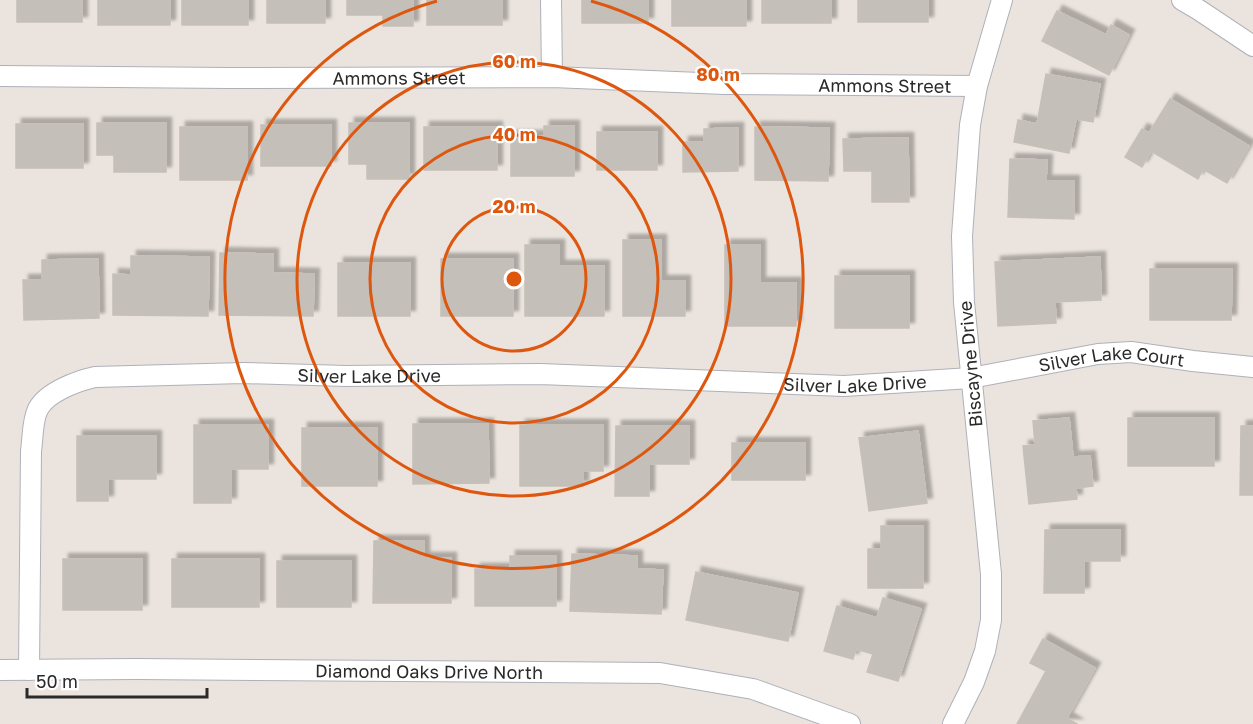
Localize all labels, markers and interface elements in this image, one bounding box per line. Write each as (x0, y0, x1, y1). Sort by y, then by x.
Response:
text: 60 m (492, 50, 536, 72)
text: 80 m (696, 63, 740, 85)
street label: Ammons Street (332, 66, 466, 89)
street label: Ammons Street (818, 74, 952, 97)
text: 40 m (492, 123, 536, 145)
text: 20 m (493, 195, 535, 217)
centre of rings (504, 269, 524, 289)
street label: Biscayne Drive (954, 300, 986, 428)
street label: Silver Lake Court (1037, 341, 1186, 376)
street label: Silver Lake Drive (297, 364, 441, 387)
street label: Silver Lake Drive (783, 370, 927, 397)
street label: Diamond Oaks Drive North (315, 659, 543, 683)
scale bar (27, 661, 207, 699)
text: 50 m (36, 670, 78, 692)

